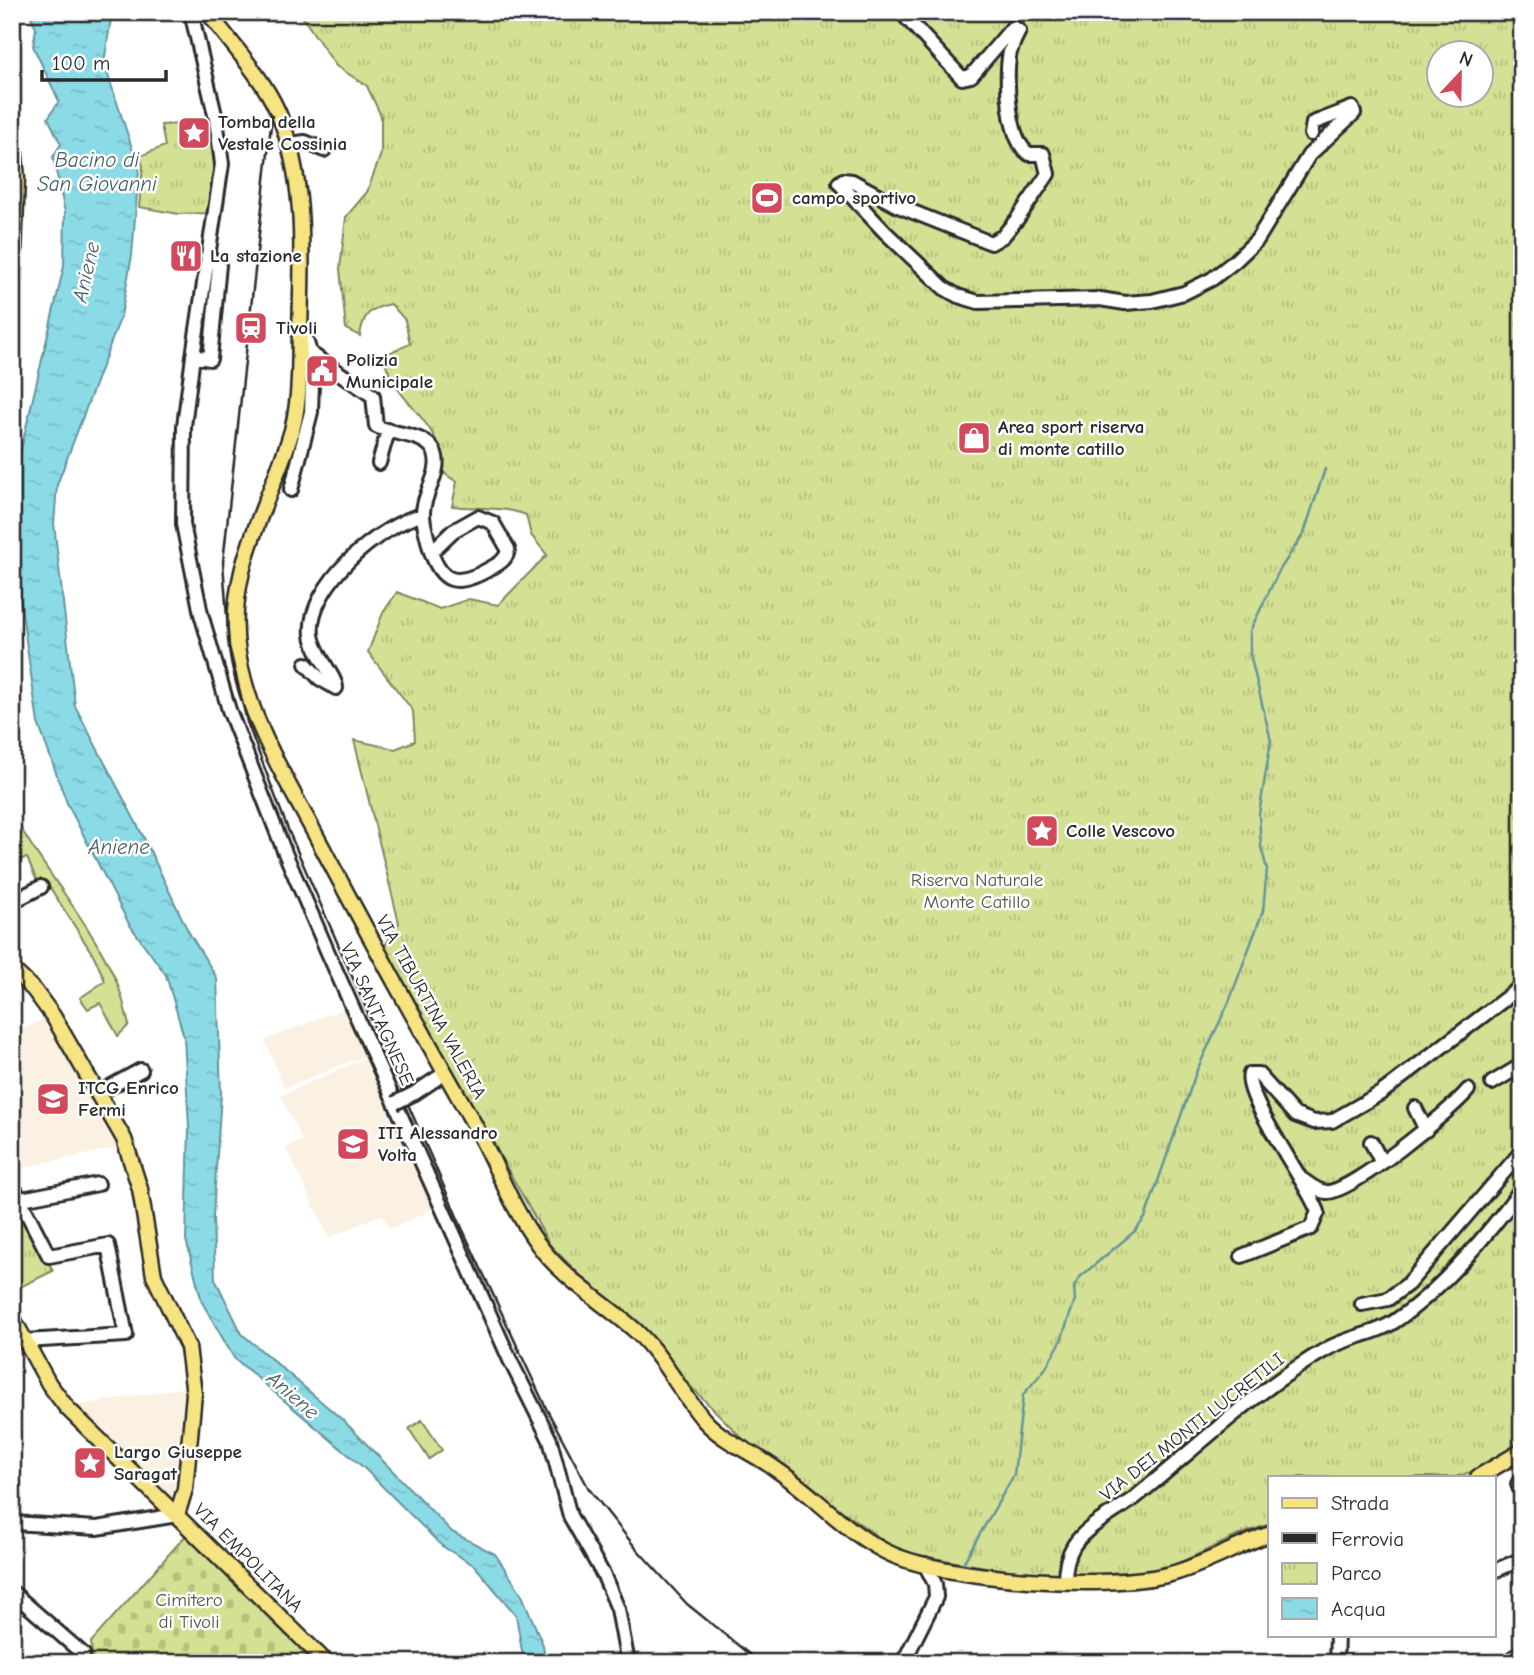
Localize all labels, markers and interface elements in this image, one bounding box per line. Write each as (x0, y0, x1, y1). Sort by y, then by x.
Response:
scale bar (42, 38, 166, 82)
north arrow (1426, 38, 1496, 108)
text: N (1456, 47, 1476, 72)
text: 100 m (52, 51, 110, 75)
place label: Tomba della Vestale Cossinia (218, 111, 347, 155)
place icon: Tomba della Vestale Cossinia (175, 114, 213, 152)
water label: Bacino di San Giovanni (37, 148, 157, 196)
sports icon: campo sportivo (748, 179, 786, 217)
place label: campo sportivo (792, 187, 916, 209)
restaurant icon: La stazione (167, 237, 205, 275)
water label: Aniene (67, 239, 105, 306)
place label: La stazione (210, 245, 302, 267)
station icon: Tivoli (232, 309, 270, 347)
place label: Tivoli (276, 317, 317, 339)
place label: Polizia Municipale (346, 349, 433, 393)
public building icon: Polizia Municipale (303, 352, 341, 390)
place label: Area sport riserva di monte catillo (998, 416, 1145, 460)
shop icon: Area sport riserva di monte catillo (955, 419, 993, 457)
place icon: Colle Vescovo (1023, 812, 1061, 850)
place label: Colle Vescovo (1066, 820, 1175, 842)
water label: Aniene (87, 835, 150, 859)
park label: Riserva Naturale Monte Catillo (911, 869, 1043, 913)
street label: VIA TIBURTINA VALERIA (371, 911, 491, 1103)
street label: VIA SANT'AGNESE (336, 940, 418, 1088)
place label: ITCG Enrico Fermi (78, 1077, 179, 1121)
school or university icon: ITCG Enrico Fermi (34, 1080, 72, 1118)
place label: ITI Alessandro Volta (378, 1122, 498, 1166)
school or university icon: ITI Alessandro Volta (334, 1125, 372, 1163)
street label: VIA DEI MONTI LUCRETILI (1096, 1348, 1288, 1506)
water label: Aniene (261, 1365, 324, 1424)
place label: Largo Giuseppe Saragat (114, 1441, 242, 1485)
place icon: Largo Giuseppe Saragat (71, 1444, 109, 1482)
legend (1268, 1476, 1496, 1636)
text: Strada (1331, 1491, 1389, 1515)
street label: VIA EMPOLITANA (189, 1499, 307, 1617)
text: Ferrovia (1331, 1527, 1404, 1551)
text: Parco (1331, 1561, 1382, 1585)
park label: Cimitero di Tivoli (155, 1589, 223, 1633)
text: Acqua (1331, 1597, 1386, 1621)

